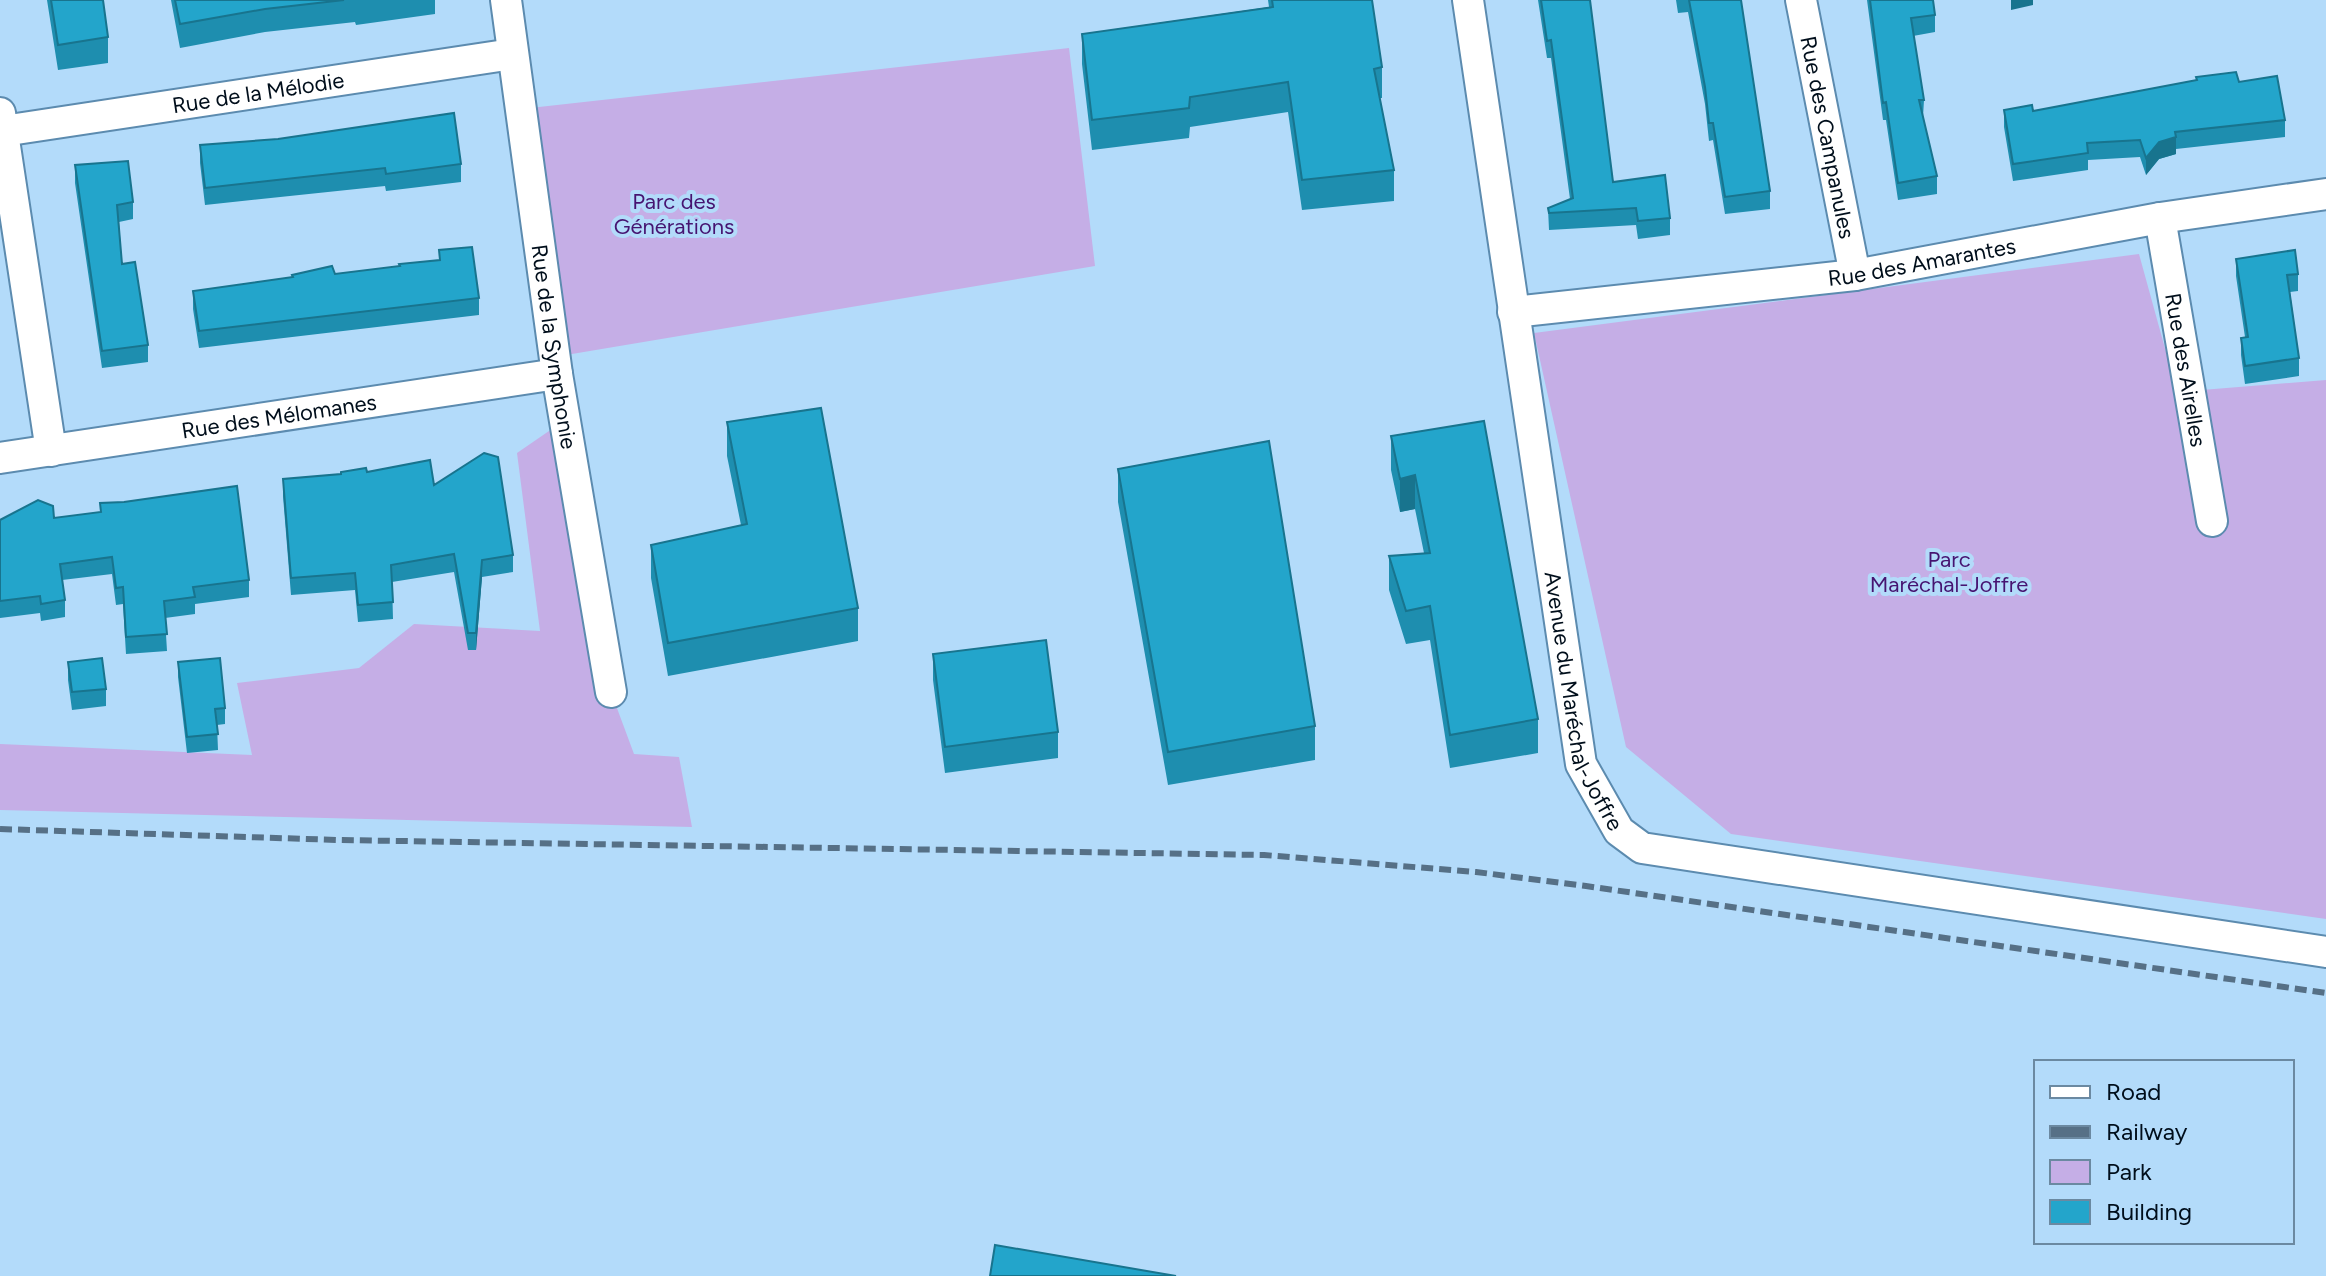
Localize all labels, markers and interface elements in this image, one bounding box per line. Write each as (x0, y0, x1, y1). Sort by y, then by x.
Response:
street label: Rue des Campanules (1795, 34, 1861, 241)
street label: Rue de la Mélodie (170, 66, 346, 119)
park label: Parc des Générations (614, 188, 734, 240)
street label: Rue des Amarantes (1826, 232, 2018, 291)
street label: Rue de la Symphonie (526, 243, 583, 451)
street label: Rue des Airelles (2160, 291, 2213, 449)
street label: Rue des Mélomanes (179, 388, 378, 444)
park label: Parc Maréchal-Joffre (1870, 546, 2028, 598)
street label: Avenue du Maréchal-Joffre (1539, 569, 1629, 835)
legend (2034, 1060, 2294, 1244)
text: Road (2106, 1077, 2161, 1106)
text: Railway (2106, 1117, 2188, 1146)
text: Park (2106, 1157, 2152, 1186)
text: Building (2106, 1197, 2192, 1226)

